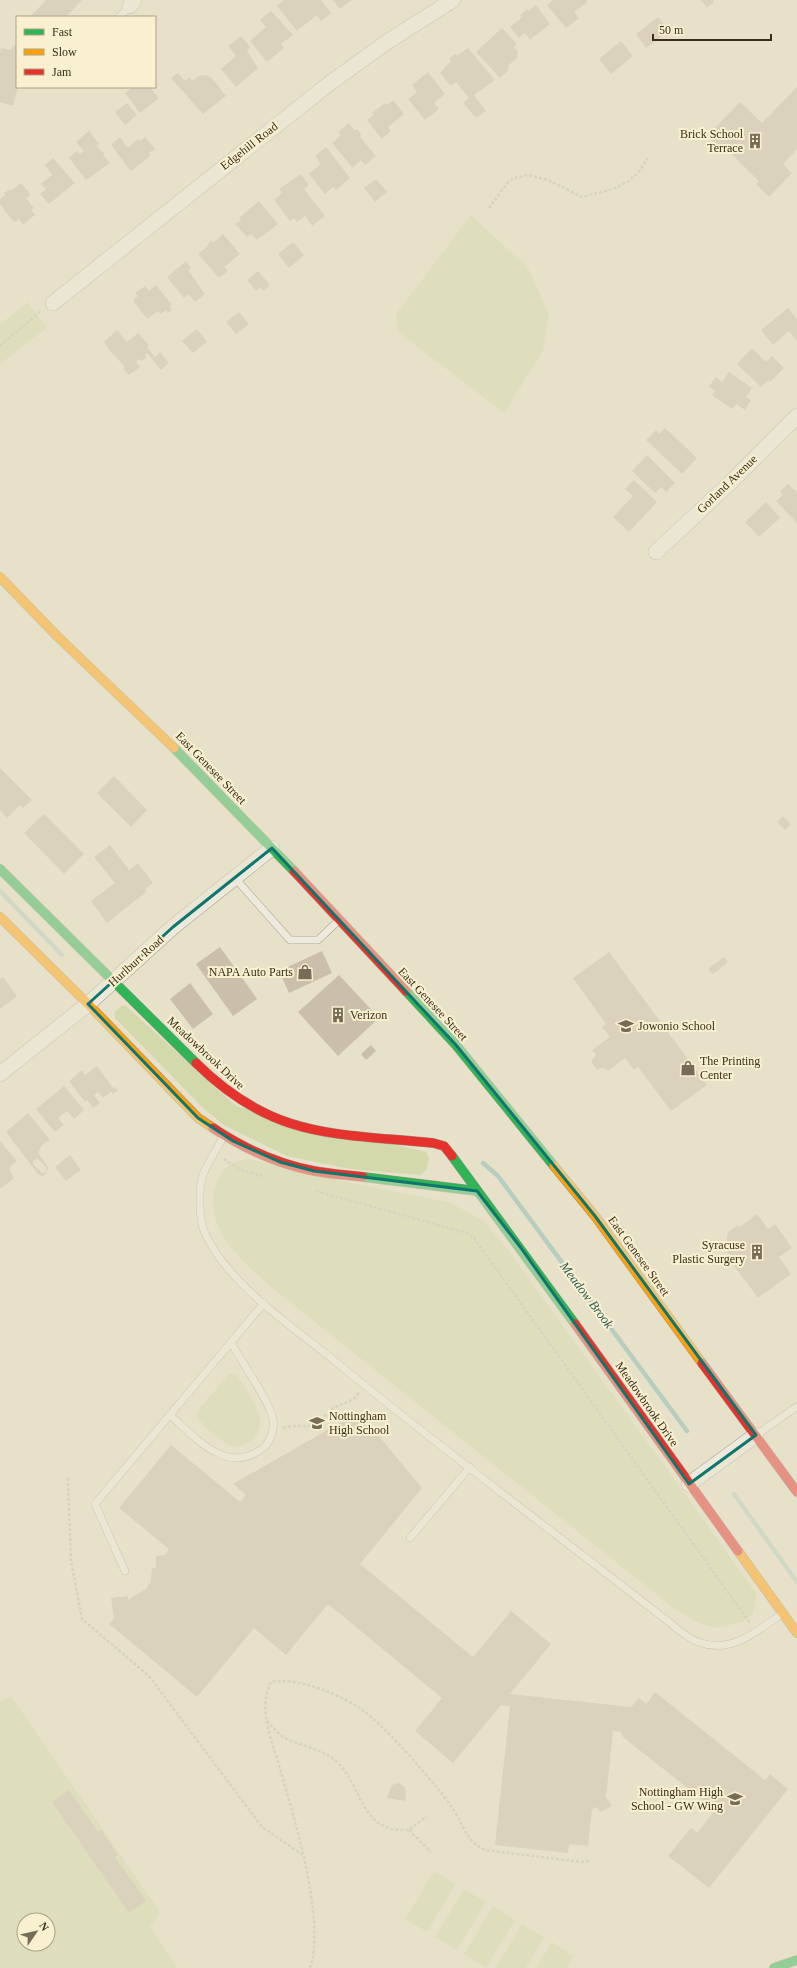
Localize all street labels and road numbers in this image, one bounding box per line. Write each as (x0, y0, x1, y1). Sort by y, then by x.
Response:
street label: Edgehill Road (218, 119, 280, 173)
street label: Gorland Avenue (694, 452, 760, 516)
street label: East Genesee Street (173, 729, 250, 808)
street label: Hurlburt Road (105, 932, 167, 990)
street label: East Genesee Street (395, 964, 471, 1044)
street label: Meadowbrook Drive (165, 1014, 247, 1092)
street label: East Genesee Street (605, 1213, 673, 1299)
street label: Meadowbrook Drive (612, 1359, 682, 1449)

